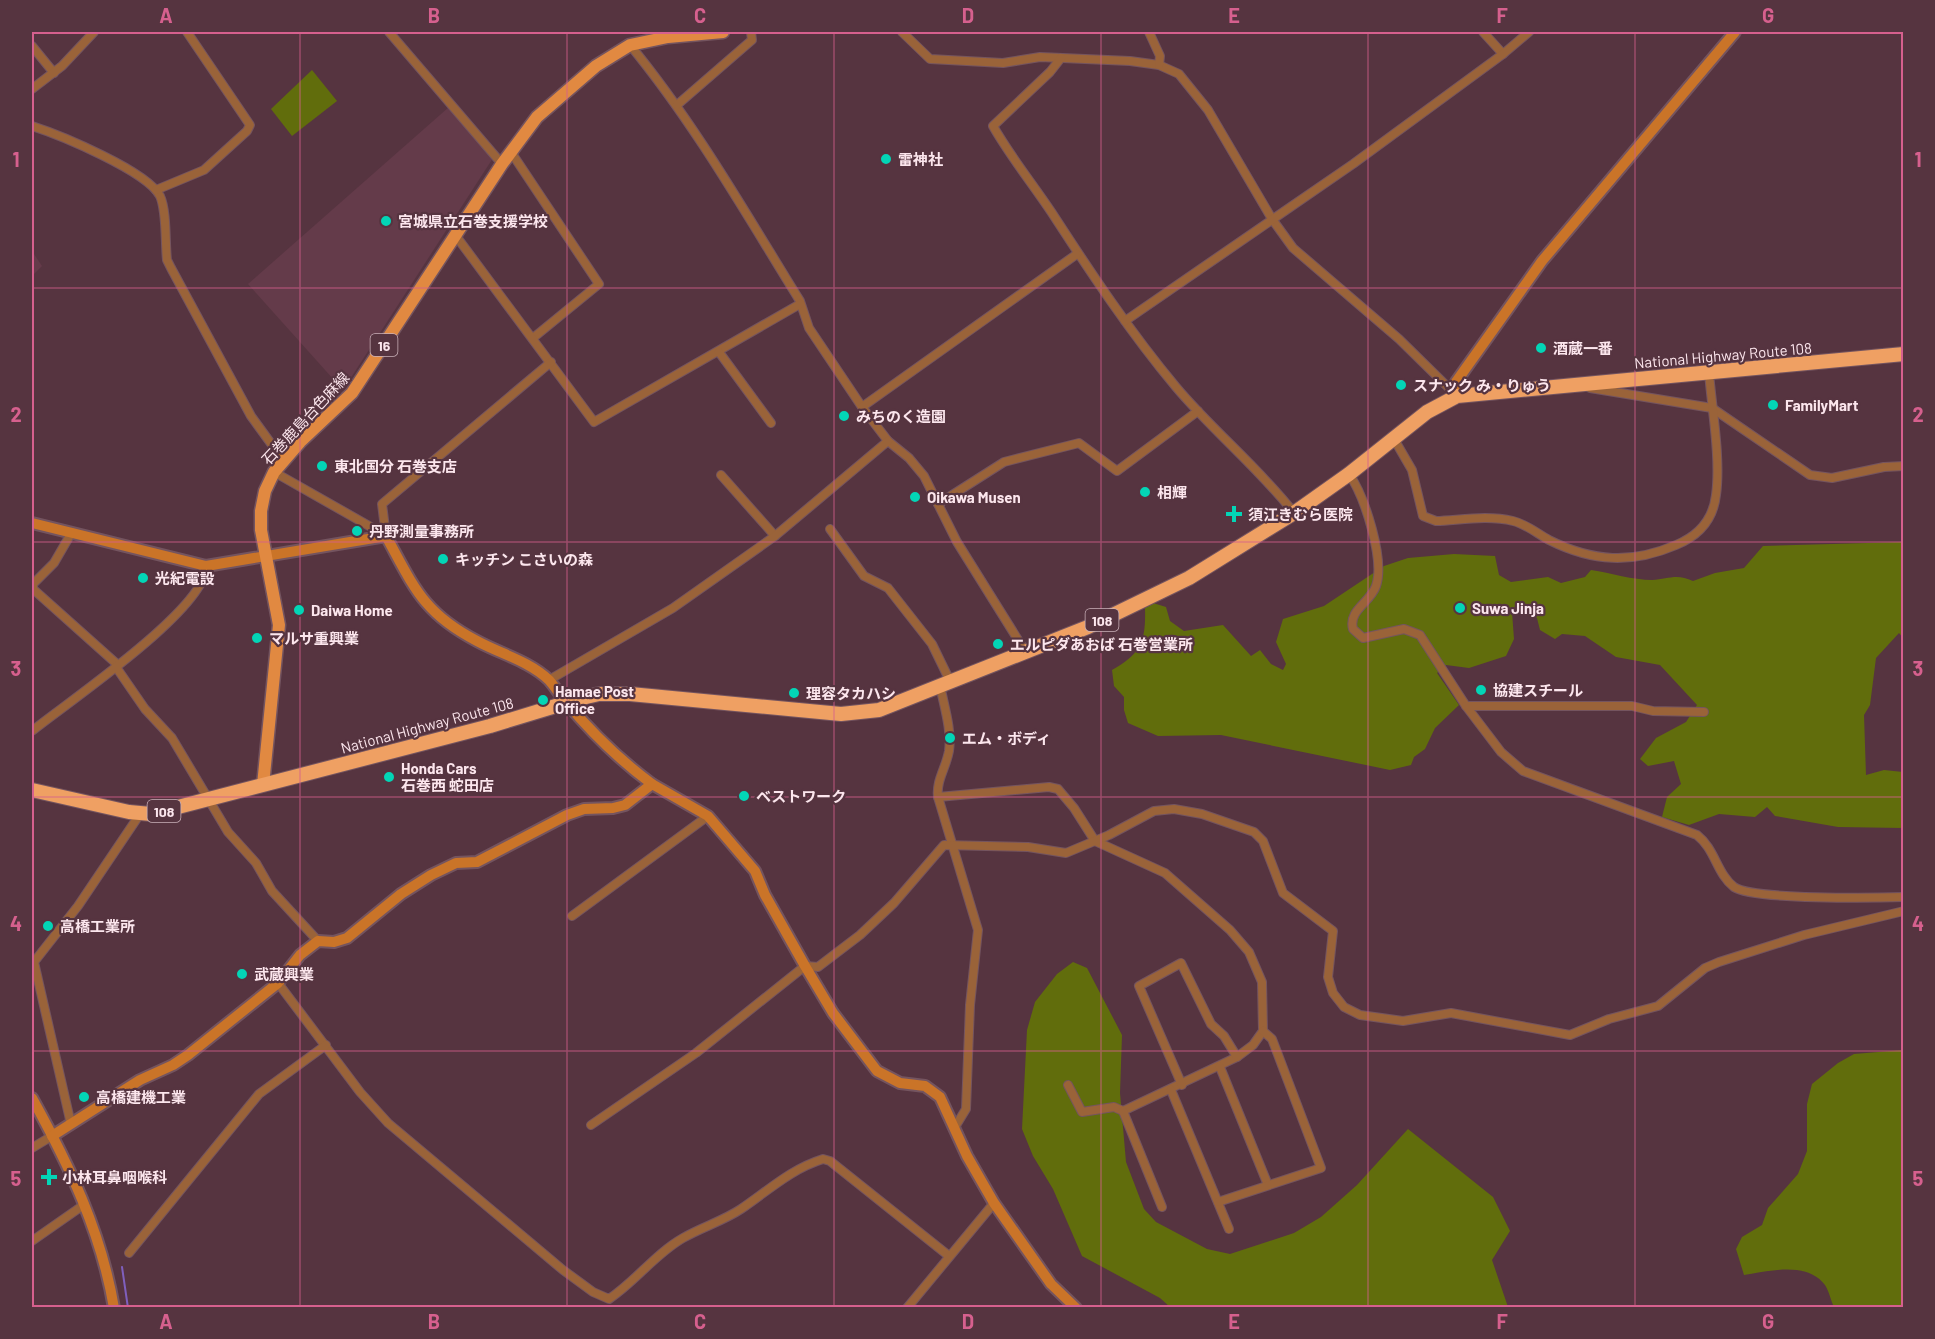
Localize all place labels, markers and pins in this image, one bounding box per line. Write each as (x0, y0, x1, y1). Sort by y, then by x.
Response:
place label: 雷神社 (898, 150, 943, 168)
marker: 雷神社 (879, 152, 893, 166)
place label: 宮城県立石巻支援学校 (398, 212, 548, 230)
marker: 宮城県立石巻支援学校 (379, 214, 393, 228)
place label: 酒蔵一番 (1553, 339, 1613, 357)
marker: 酒蔵一番 (1534, 341, 1548, 355)
place label: スナック み・りゅう (1413, 376, 1551, 394)
marker: スナック み・りゅう (1394, 378, 1408, 392)
place label: FamilyMart (1785, 396, 1859, 414)
marker: FamilyMart (1766, 398, 1780, 412)
place label: みちのく造園 (856, 407, 946, 425)
marker: みちのく造園 (837, 409, 851, 423)
place label: 東北国分 石巻支店 (334, 457, 457, 475)
marker: 東北国分 石巻支店 (315, 459, 329, 473)
place label: 相輝 (1157, 483, 1187, 501)
marker: 相輝 (1138, 485, 1152, 499)
place label: Oikawa Musen (927, 488, 1021, 506)
marker: Oikawa Musen (908, 490, 922, 504)
marker: 須江きむら医院 (1225, 505, 1243, 523)
place label: 須江きむら医院 (1248, 505, 1353, 523)
place label: 丹野測量事務所 (369, 522, 474, 540)
marker: 丹野測量事務所 (350, 524, 364, 538)
place label: キッチン こさいの森 (455, 550, 593, 568)
marker: キッチン こさいの森 (436, 552, 450, 566)
place label: 光紀電設 (155, 569, 215, 587)
marker: 光紀電設 (136, 571, 150, 585)
place label: Suwa Jinja (1472, 599, 1544, 617)
place label: Daiwa Home (311, 601, 393, 619)
marker: Suwa Jinja (1453, 601, 1467, 615)
marker: Daiwa Home (292, 603, 306, 617)
place label: マルサ重興業 (269, 629, 359, 647)
marker: マルサ重興業 (250, 631, 264, 645)
place label: エルピダあおば 石巻営業所 (1010, 635, 1193, 653)
marker: エルピダあおば 石巻営業所 (991, 637, 1005, 651)
place label: 協建スチール (1493, 681, 1583, 699)
place label: Hamae Post Office (555, 682, 634, 717)
marker: 協建スチール (1474, 683, 1488, 697)
place label: 理容タカハシ (806, 684, 896, 702)
marker: 理容タカハシ (787, 686, 801, 700)
marker: Hamae Post Office (536, 693, 550, 707)
place label: エム・ボディ (962, 729, 1051, 747)
marker: エム・ボディ (943, 731, 957, 745)
place label: Honda Cars 石巻西 蛇田店 (401, 759, 494, 794)
marker: Honda Cars 石巻西 蛇田店 (382, 770, 396, 784)
place label: ベストワーク (756, 787, 846, 805)
marker: ベストワーク (737, 789, 751, 803)
place label: 高橋工業所 (60, 917, 135, 935)
marker: 高橋工業所 (41, 919, 55, 933)
place label: 武蔵興業 (254, 965, 314, 983)
marker: 武蔵興業 (235, 967, 249, 981)
place label: 高橋建機工業 (96, 1088, 186, 1106)
marker: 高橋建機工業 (77, 1090, 91, 1104)
marker: 小林耳鼻咽喉科 (40, 1168, 58, 1186)
place label: 小林耳鼻咽喉科 (62, 1168, 167, 1186)

